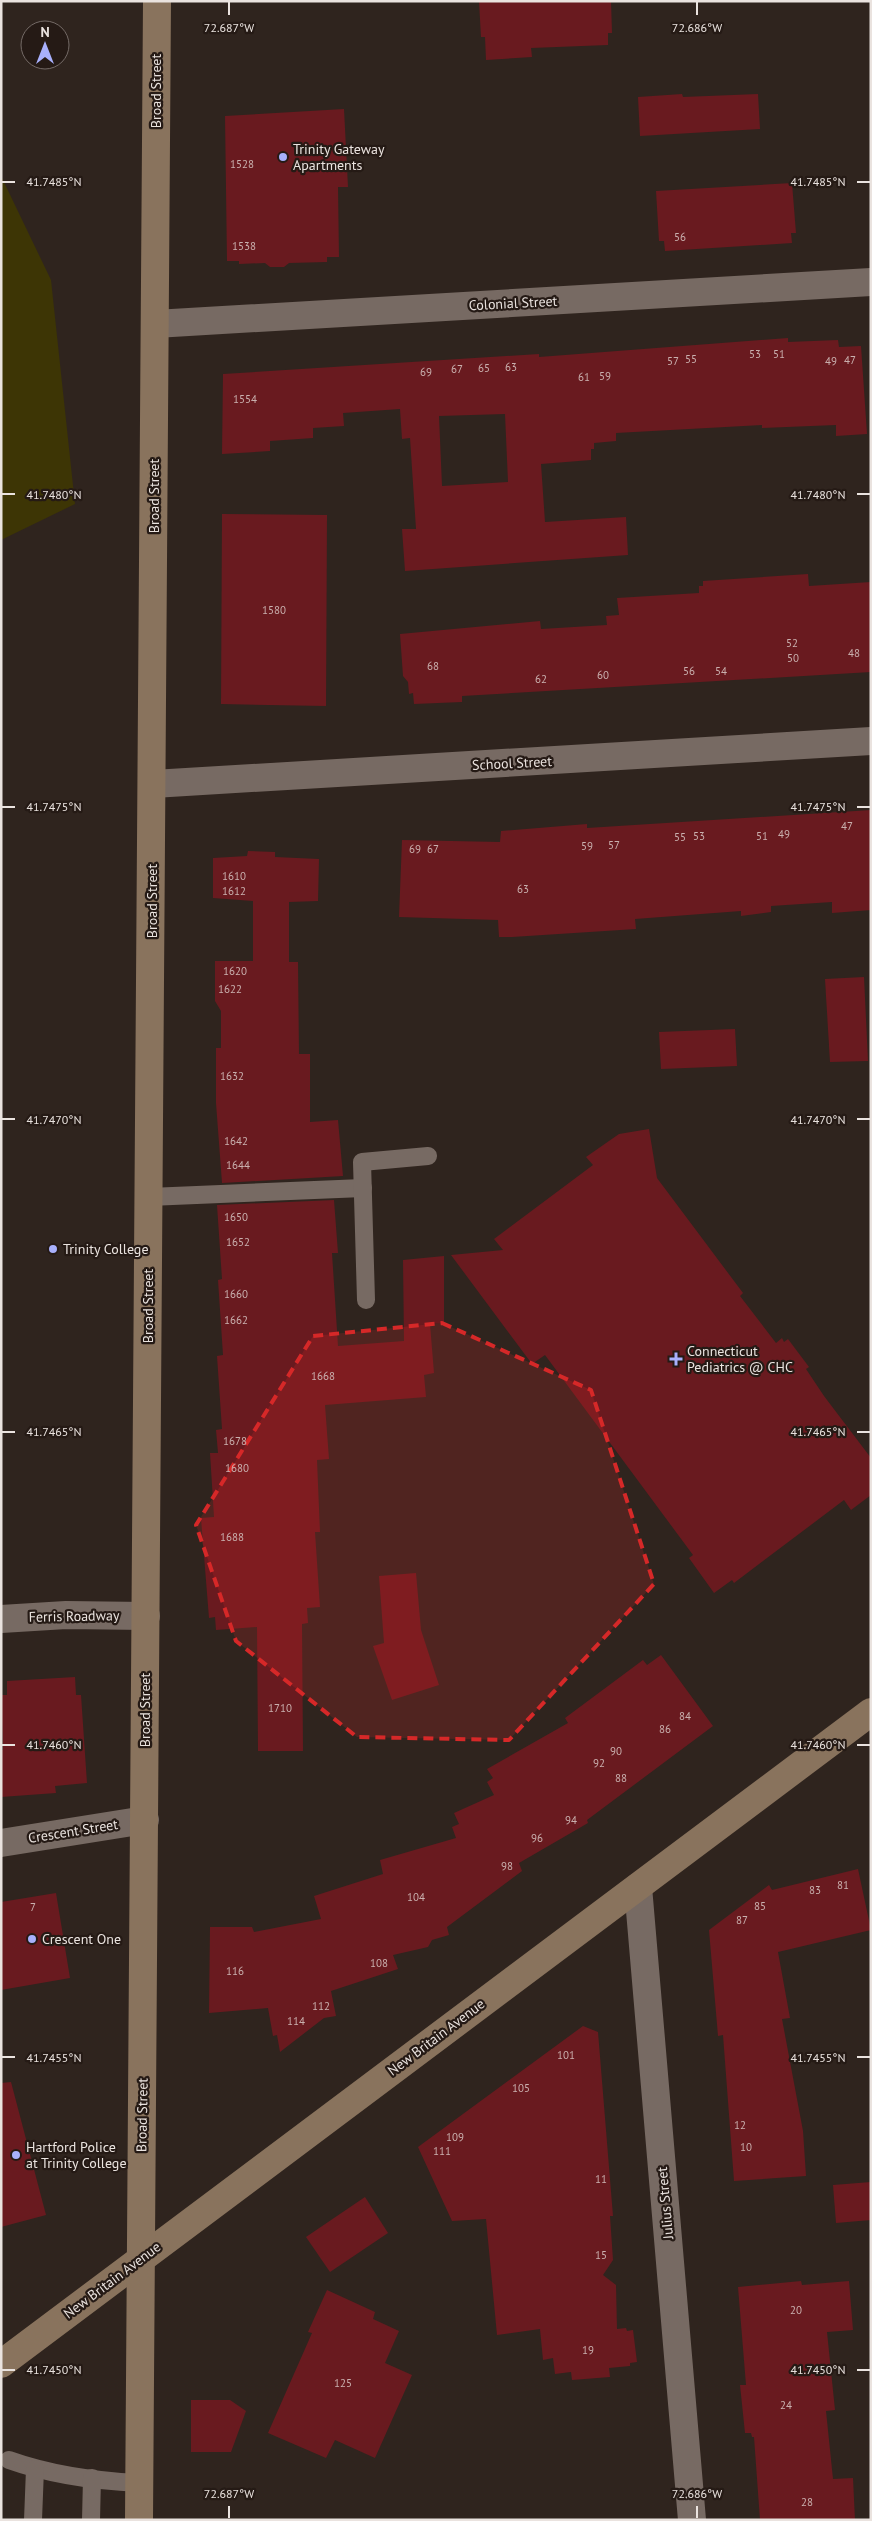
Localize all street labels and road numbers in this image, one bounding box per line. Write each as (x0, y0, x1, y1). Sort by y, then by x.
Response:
street label: Broad Street (147, 54, 165, 128)
street label: Colonial Street (468, 292, 558, 314)
street label: Broad Street (145, 459, 163, 533)
street label: School Street (472, 752, 553, 774)
street label: Broad Street (143, 864, 161, 938)
street label: Broad Street (139, 1269, 157, 1343)
street label: Ferris Roadway (29, 1606, 120, 1626)
street label: Broad Street (136, 1673, 154, 1747)
street label: Crescent Street (27, 1815, 119, 1847)
street label: New Britain Avenue (384, 1995, 488, 2079)
street label: Broad Street (132, 2077, 152, 2152)
street label: Julius Street (653, 2166, 677, 2241)
street label: New Britain Avenue (60, 2238, 164, 2322)

